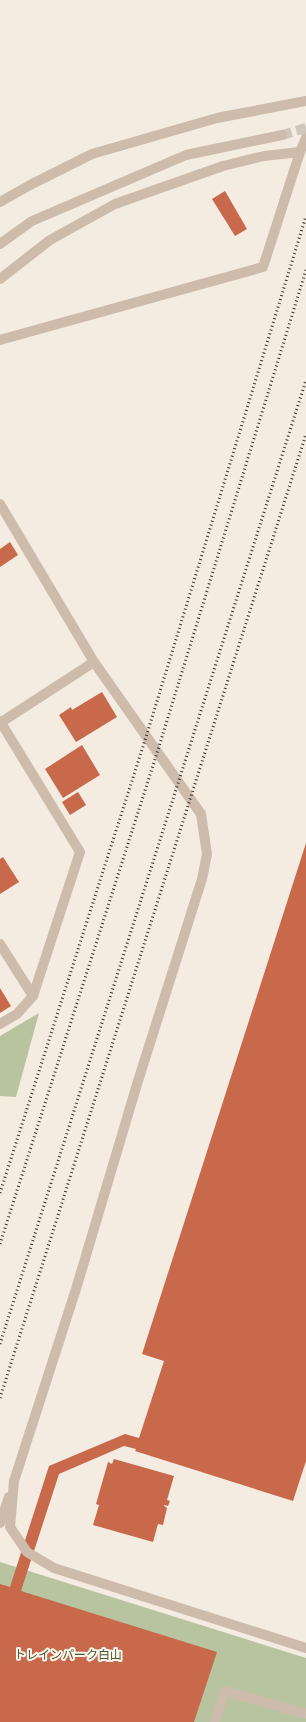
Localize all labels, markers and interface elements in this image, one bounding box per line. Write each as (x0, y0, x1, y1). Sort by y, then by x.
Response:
park label: トレインパーク白山 (14, 1648, 122, 1662)

